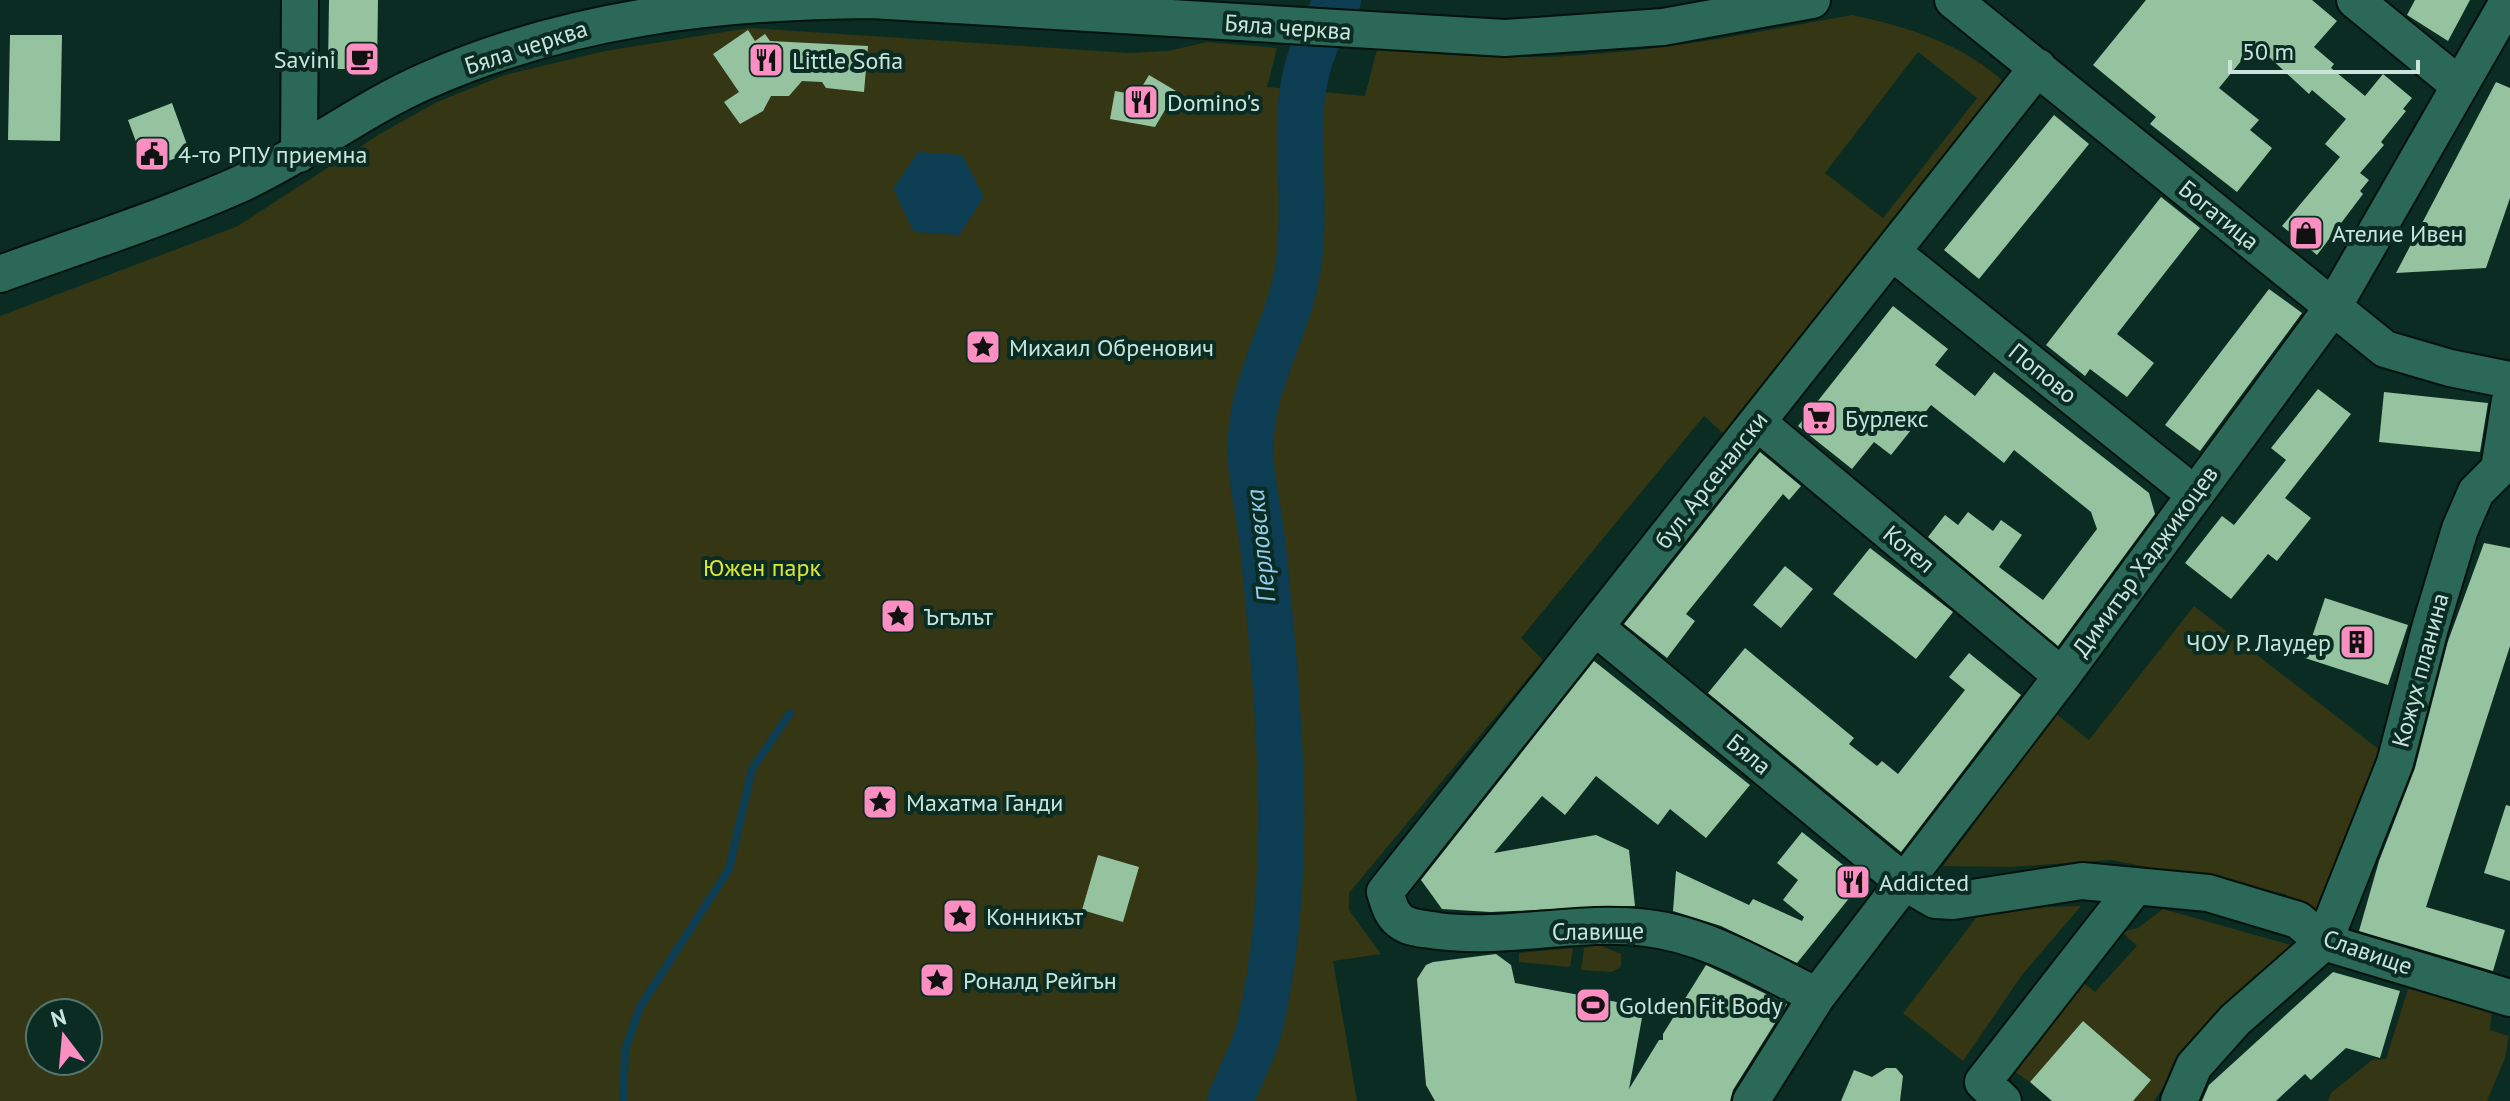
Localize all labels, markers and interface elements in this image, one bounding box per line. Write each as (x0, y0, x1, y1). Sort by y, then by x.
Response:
street label: Бяла черква (1223, 7, 1353, 47)
street label: Бяла черква (461, 13, 591, 81)
scale bar (2230, 24, 2418, 74)
text: 50 m (2242, 36, 2294, 67)
cafe icon: Savini (343, 40, 381, 78)
restaurant icon: Little Sofia (747, 41, 785, 79)
place label: Savini (274, 44, 336, 75)
place label: Little Sofia (792, 45, 903, 76)
restaurant icon: Domino's (1122, 83, 1160, 121)
place label: Domino's (1167, 87, 1260, 118)
public building icon: 4-то РПУ приемна (133, 135, 171, 173)
place label: 4-то РПУ приемна (178, 139, 367, 170)
street label: Богатица (2173, 173, 2265, 257)
shop icon: Ателие Ивен (2287, 214, 2325, 252)
place label: Ателие Ивен (2332, 218, 2464, 249)
place icon: Михаил Обренович (964, 328, 1002, 366)
place label: Михаил Обренович (1009, 332, 1214, 363)
street label: Попово (2002, 336, 2084, 410)
supermarket icon: Бурлекс (1800, 399, 1838, 437)
place label: Бурлекс (1845, 403, 1929, 434)
street label: бул. Арсеналски (1648, 405, 1774, 555)
street label: Димитър Хаджикоцев (2065, 459, 2225, 663)
water label: Перловска (1238, 487, 1282, 604)
street label: Котел (1877, 518, 1941, 580)
park label: Южен парк (703, 552, 821, 583)
street label: Кожух планина (2385, 589, 2455, 751)
place icon: Ъгълът (879, 597, 917, 635)
place label: Ъгълът (923, 601, 993, 632)
building icon: ЧОУ Р. Лаудер (2338, 623, 2376, 661)
place label: ЧОУ Р. Лаудер (2186, 627, 2331, 658)
street label: Бяла (1720, 727, 1778, 781)
place icon: Махатма Ганди (861, 783, 899, 821)
place label: Махатма Ганди (906, 787, 1063, 818)
restaurant icon: Addicted (1834, 863, 1872, 901)
place label: Addicted (1879, 867, 1969, 898)
place icon: Конникът (941, 897, 979, 935)
place label: Конникът (986, 901, 1084, 932)
street label: Славище (1552, 915, 1644, 947)
street label: Славище (2319, 922, 2417, 982)
place icon: Роналд Рейгън (918, 961, 956, 999)
place label: Роналд Рейгън (963, 965, 1117, 996)
sports icon: Golden Fit Body (1574, 986, 1612, 1024)
place label: Golden Fit Body (1619, 990, 1783, 1021)
north arrow (24, 997, 104, 1077)
text: N (48, 1002, 69, 1033)

